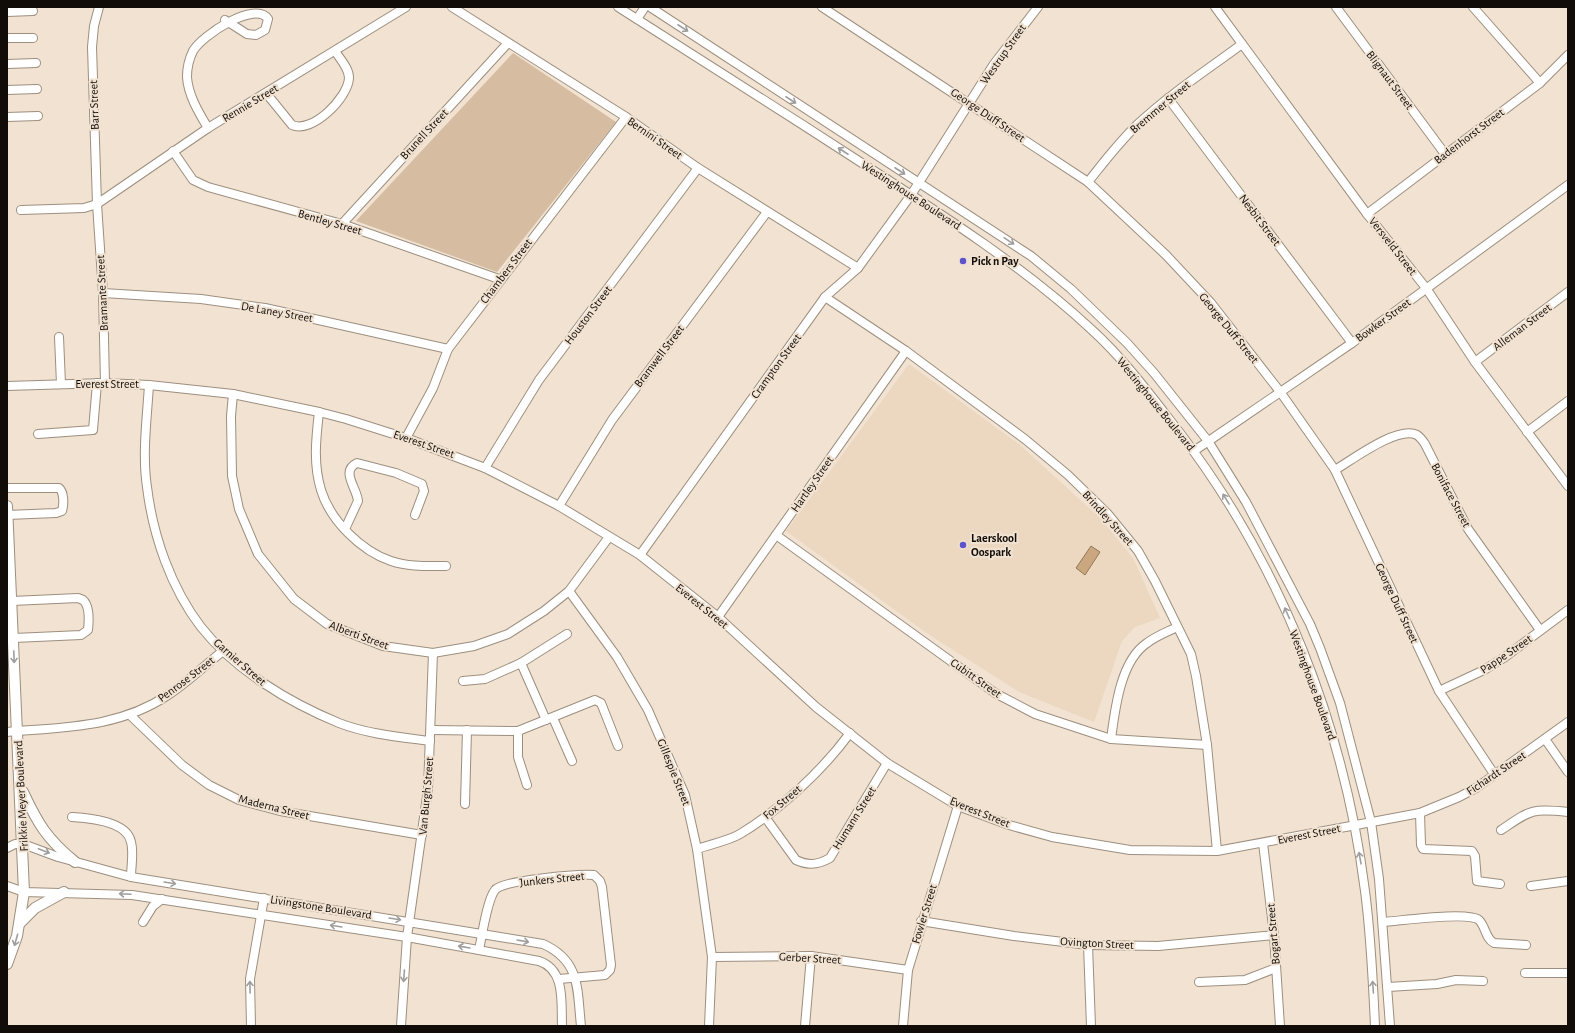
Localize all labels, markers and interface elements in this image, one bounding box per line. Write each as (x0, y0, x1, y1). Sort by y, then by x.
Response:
street label: Westrup Street (978, 22, 1028, 86)
one-way arrow (677, 24, 688, 33)
street label: Blignaut Street (1364, 48, 1416, 112)
street label: Bremmer Street (1128, 78, 1192, 136)
street label: Barr Street (87, 80, 101, 130)
street label: Rennie Street (220, 82, 280, 124)
street label: George Duff Street (949, 86, 1027, 144)
one-way arrow (785, 96, 796, 104)
street label: Brunell Street (398, 106, 450, 162)
street label: Badenhorst Street (1432, 106, 1506, 166)
street label: Bernini Street (625, 115, 685, 161)
one-way arrow (837, 146, 849, 154)
street label: Westinghouse Boulevard (859, 158, 963, 232)
one-way arrow (894, 167, 905, 175)
street label: Nesbit Street (1237, 192, 1283, 248)
street label: Bentley Street (296, 207, 363, 238)
street label: Versveld Street (1367, 215, 1419, 277)
street label: Chambers Street (478, 236, 534, 306)
one-way arrow (1004, 237, 1015, 245)
street label: Bramante Street (94, 254, 110, 331)
place label: Pick n Pay (971, 255, 1019, 268)
marker: Pick n Pay (958, 256, 968, 266)
street label: Houston Street (562, 283, 614, 347)
street label: George Duff Street (1197, 291, 1261, 366)
street label: Bowker Street (1353, 296, 1413, 344)
street label: De Laney Street (240, 300, 314, 325)
street label: Alleman Street (1490, 301, 1554, 353)
street label: Bramwell Street (632, 323, 686, 389)
street label: Crampton Street (749, 331, 804, 401)
street label: Westinghouse Boulevard (1115, 355, 1197, 453)
street label: Everest Street (75, 378, 139, 390)
street label: Everest Street (392, 428, 456, 460)
street label: Hartley Street (788, 454, 836, 515)
street label: Boniface Street (1429, 461, 1473, 529)
street label: Brindley Street (1080, 488, 1136, 549)
one-way arrow (1221, 493, 1229, 505)
place label: Laerskool Oospark (971, 532, 1017, 558)
marker: Laerskool Oospark (958, 540, 968, 550)
street label: George Duff Street (1373, 561, 1421, 645)
street label: Everest Street (673, 581, 731, 631)
one-way arrow (1283, 608, 1290, 620)
street label: Alberti Street (328, 619, 391, 651)
street label: Westinghouse Boulevard (1287, 628, 1339, 742)
street label: Pappe Street (1478, 632, 1534, 676)
street label: Garnier Street (211, 636, 269, 688)
one-way arrow (11, 650, 18, 663)
street label: Penrose Street (156, 654, 217, 704)
street label: Cubitt Street (948, 656, 1004, 700)
street label: Gillespie Street (655, 737, 693, 807)
street label: Frikkie Meyer Boulevard (12, 740, 31, 852)
street label: Fichardt Street (1464, 749, 1528, 797)
street label: Van Burgh Street (417, 756, 435, 836)
street label: Fox Street (761, 783, 804, 821)
street label: Humann Street (830, 784, 878, 852)
street label: Maderna Street (237, 792, 311, 822)
street label: Everest Street (948, 794, 1012, 830)
street label: Everest Street (1277, 822, 1342, 846)
one-way arrow (38, 848, 50, 856)
one-way arrow (1356, 852, 1364, 865)
street label: Junkers Street (519, 870, 585, 888)
one-way arrow (163, 879, 176, 887)
street label: Fowler Street (909, 883, 939, 945)
one-way arrow (119, 891, 132, 898)
street label: Livingstone Boulevard (269, 893, 373, 921)
street label: Bogart Street (1264, 903, 1282, 965)
one-way arrow (388, 915, 401, 923)
one-way arrow (330, 922, 343, 930)
one-way arrow (12, 933, 19, 946)
street label: Ovington Street (1060, 935, 1134, 951)
one-way arrow (516, 937, 529, 945)
one-way arrow (458, 943, 471, 951)
street label: Gerber Street (779, 950, 842, 966)
one-way arrow (401, 969, 408, 982)
one-way arrow (246, 981, 254, 994)
one-way arrow (1369, 981, 1376, 994)

